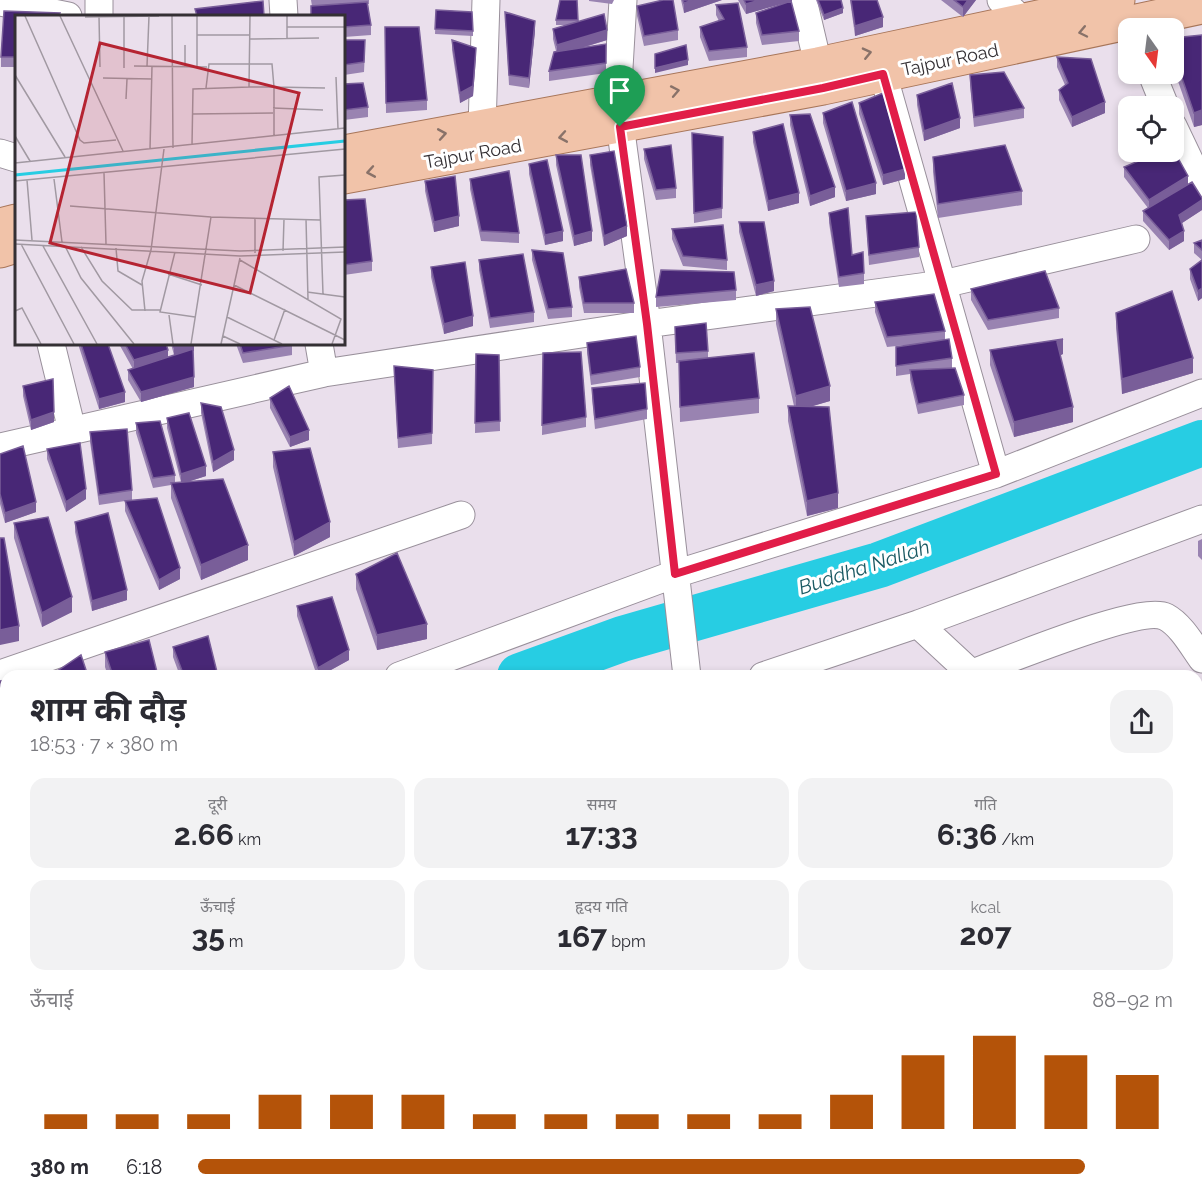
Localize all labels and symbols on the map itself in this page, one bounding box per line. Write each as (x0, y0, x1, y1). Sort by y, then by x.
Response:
inset map (15, 15, 345, 345)
north arrow (1118, 18, 1184, 84)
one-way arrow (1078, 25, 1088, 38)
street label: Tajpur Road (900, 39, 1000, 80)
one-way arrow (861, 47, 871, 60)
pin (594, 65, 645, 127)
one-way arrow (670, 85, 680, 98)
one-way arrow (437, 128, 447, 141)
one-way arrow (558, 130, 568, 143)
street label: Tajpur Road (423, 135, 523, 172)
one-way arrow (366, 165, 376, 178)
water label: Buddha Nallah (795, 535, 933, 599)

